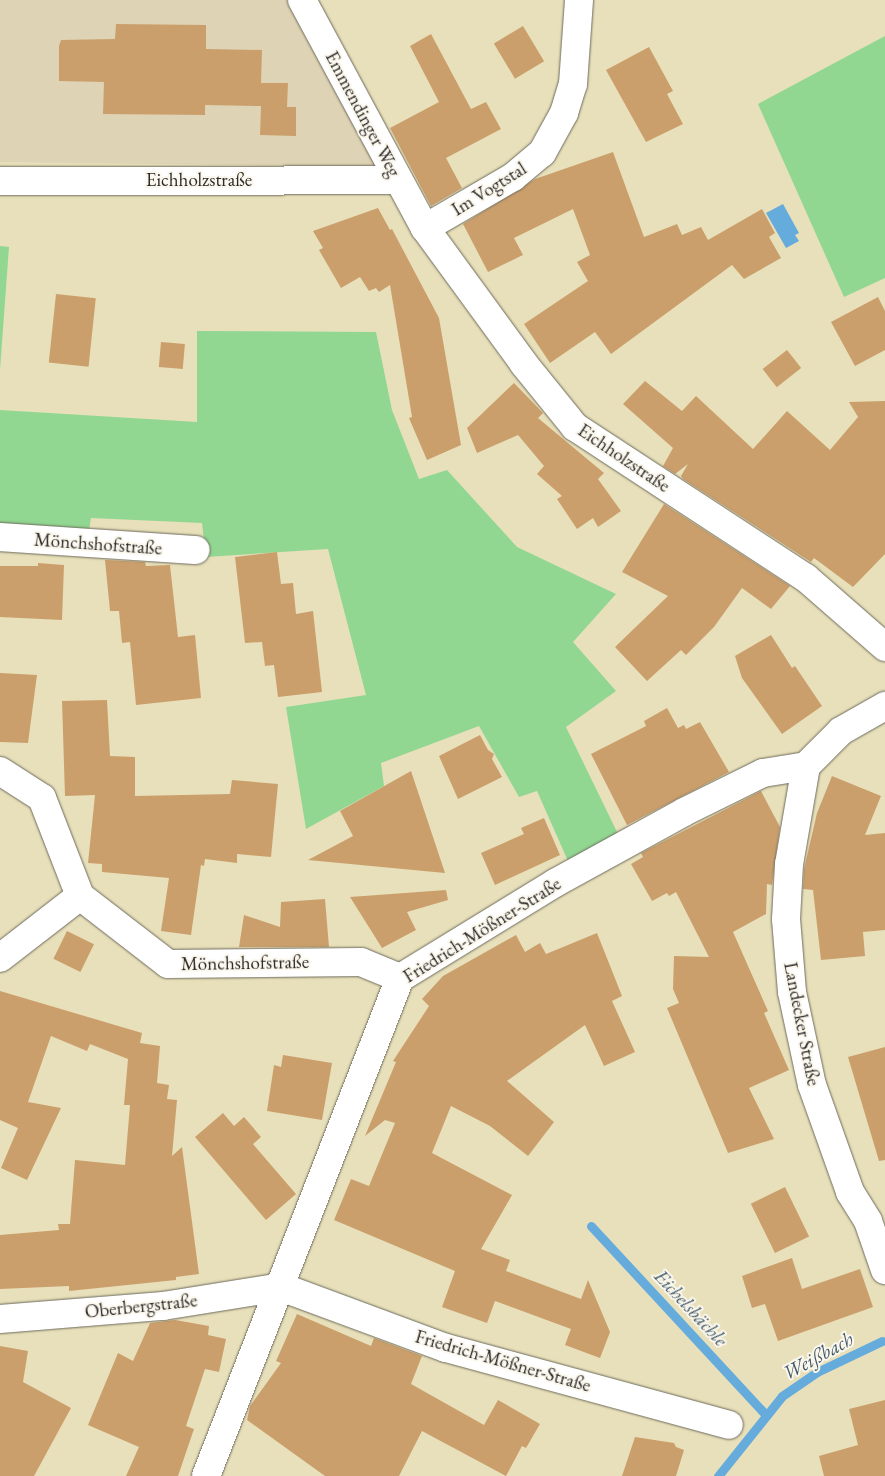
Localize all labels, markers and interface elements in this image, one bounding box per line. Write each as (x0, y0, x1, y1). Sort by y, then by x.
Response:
street label: Emmendinger Weg (320, 47, 406, 181)
street label: Im Vogtstal (447, 157, 531, 221)
street label: Eichholzstraße (146, 169, 252, 191)
street label: Eichholzstraße (573, 419, 675, 497)
street label: Mönchshofstraße (33, 528, 163, 560)
street label: Friedrich-Mößner-Straße (399, 872, 565, 988)
street label: Mönchshofstraße (181, 950, 309, 976)
street label: Landecker Straße (779, 960, 825, 1088)
water label: Eichelsbächle (649, 1265, 733, 1351)
street label: Oberbergstraße (84, 1289, 198, 1323)
street label: Friedrich-Mößner-Straße (413, 1325, 593, 1397)
water label: Weißbach (779, 1327, 857, 1385)

